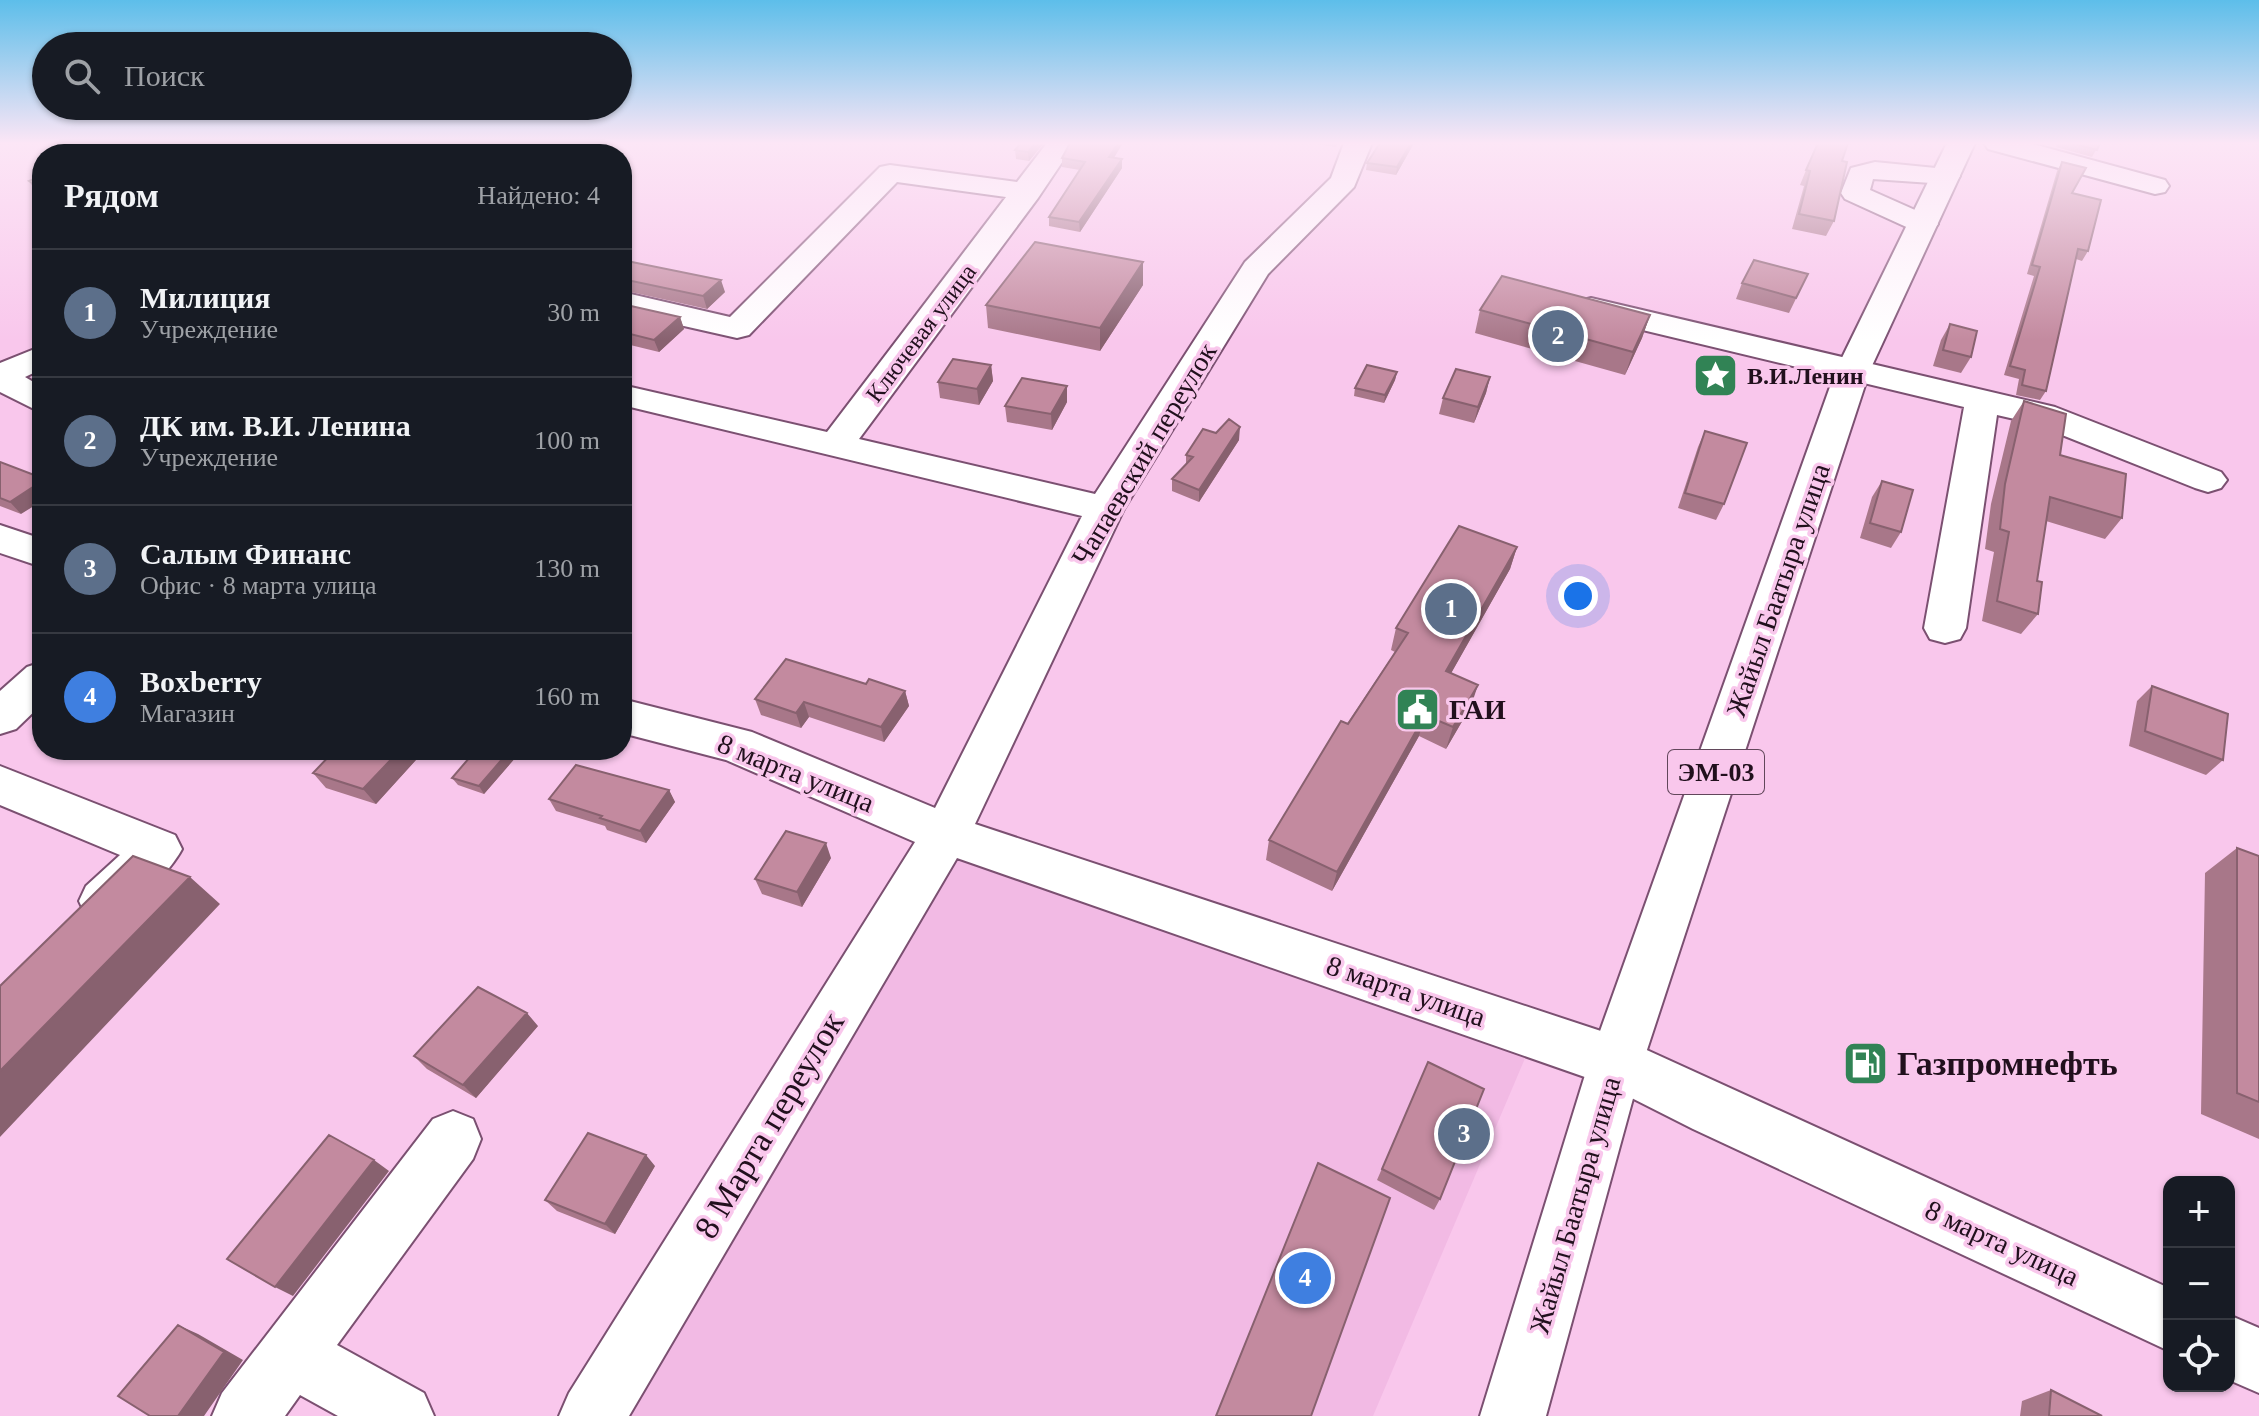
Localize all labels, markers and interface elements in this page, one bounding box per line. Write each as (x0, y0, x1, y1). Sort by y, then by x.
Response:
search box (32, 32, 632, 120)
icon: search (60, 54, 104, 98)
text: Поиск (124, 59, 205, 92)
text: Рядом (64, 177, 159, 214)
text: Найдено: 4 (477, 181, 600, 210)
street label: Ключевая улица (861, 259, 981, 407)
text: Милиция (140, 281, 271, 314)
text: 1 (84, 298, 97, 327)
text: 30 m (547, 298, 600, 327)
pin: 2 (1532, 306, 1584, 366)
text: Учреждение (140, 315, 278, 344)
street label: Чапаевский переулок (1065, 337, 1223, 571)
place icon: В.И.Ленин (1692, 352, 1740, 400)
place label: В.И.Ленин (1747, 363, 1864, 389)
text: ДК им. В.И. Ленина (140, 409, 411, 442)
text: 2 (84, 426, 97, 455)
text: 100 m (534, 426, 600, 455)
text: Учреждение (140, 443, 278, 472)
street label: Жайыл Баатыра улица (1720, 459, 1836, 721)
text: Салым Финанс (140, 537, 351, 570)
text: 3 (84, 554, 97, 583)
text: 130 m (534, 554, 600, 583)
text: Офис · 8 марта улица (140, 571, 377, 600)
your location (1558, 576, 1598, 616)
pin: 1 (1425, 579, 1477, 639)
text: Boxberry (140, 665, 262, 698)
text: 4 (84, 682, 97, 711)
text: 160 m (534, 682, 600, 711)
public building icon: ГАИ (1394, 685, 1442, 733)
place label: ГАИ (1449, 694, 1506, 725)
text: Магазин (140, 699, 235, 728)
street label: 8 марта улица (713, 728, 879, 819)
road number: ЭМ-03 (1668, 750, 1764, 794)
street label: 8 марта улица (1323, 949, 1490, 1033)
street label: 8 Марта переулок (687, 1005, 851, 1245)
fuel station icon: Газпромнефть (1842, 1039, 1890, 1087)
place label: Газпромнефть (1897, 1045, 2118, 1082)
street label: Жайыл Баатыра улица (1524, 1073, 1627, 1337)
pin: 3 (1438, 1104, 1490, 1164)
map controls (2163, 1176, 2235, 1392)
button: + (2163, 1176, 2235, 1248)
street label: 8 марта улица (1920, 1194, 2084, 1292)
pin: 4 (1279, 1248, 1331, 1308)
button: − (2163, 1248, 2235, 1320)
button: locate (2163, 1320, 2235, 1392)

